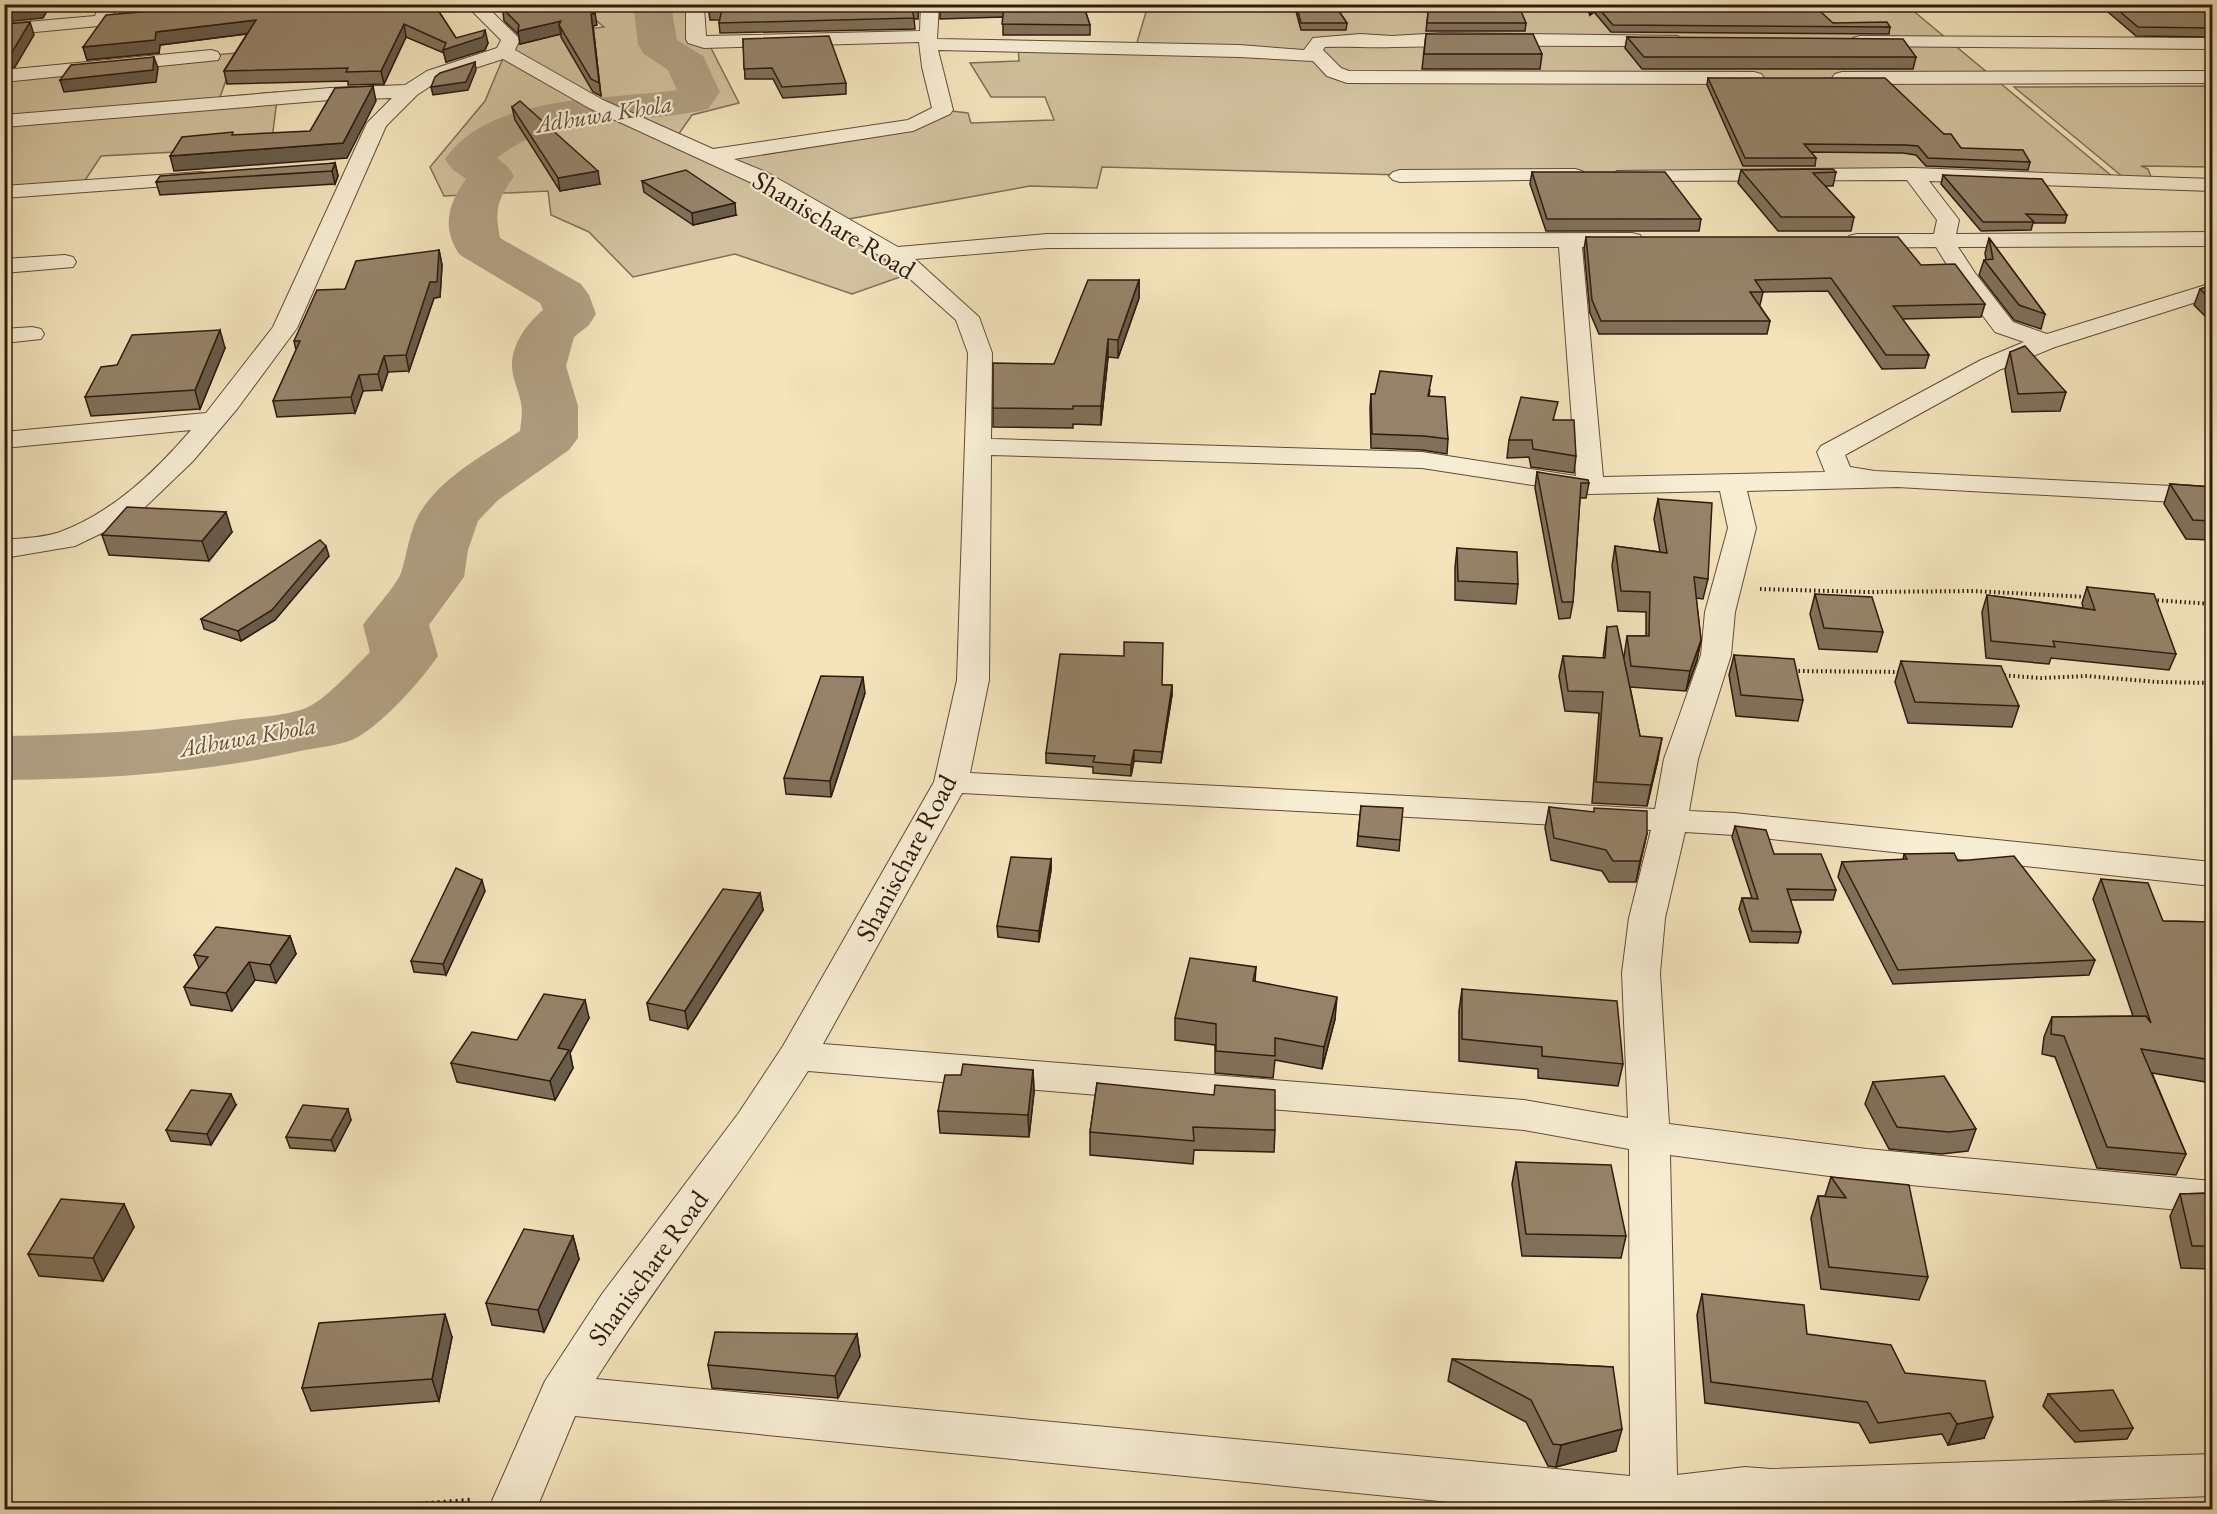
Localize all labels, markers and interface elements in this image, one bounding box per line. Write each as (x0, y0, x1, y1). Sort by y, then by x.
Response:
water label: Adhuwa Khola (531, 87, 675, 140)
street label: Shanischare Road (746, 162, 922, 287)
water label: Adhuwa Khola (175, 709, 319, 764)
street label: Shanischare Road (847, 768, 964, 947)
street label: Shanischare Road (579, 1183, 716, 1352)

